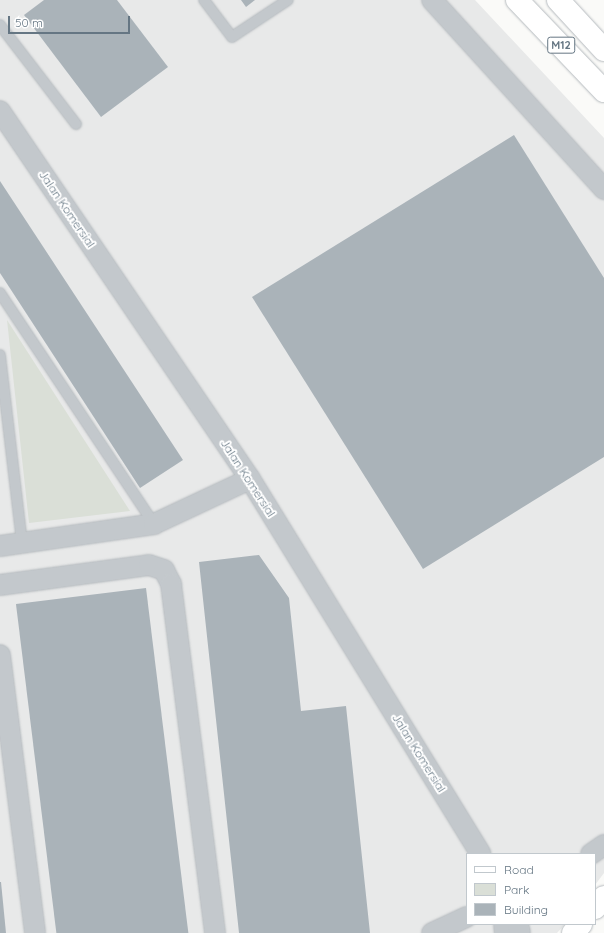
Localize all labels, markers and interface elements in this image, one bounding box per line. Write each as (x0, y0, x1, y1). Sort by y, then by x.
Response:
scale bar (10, 8, 132, 34)
text: 50 m (15, 15, 43, 30)
road number: M12 (547, 36, 575, 54)
street label: Jalan Komersial (36, 168, 98, 250)
street label: Jalan Komersial (217, 436, 279, 520)
street label: Jalan Komersial (389, 711, 449, 795)
legend (466, 853, 596, 925)
text: Road (504, 862, 534, 877)
text: Park (504, 882, 529, 897)
text: Building (504, 902, 548, 917)

